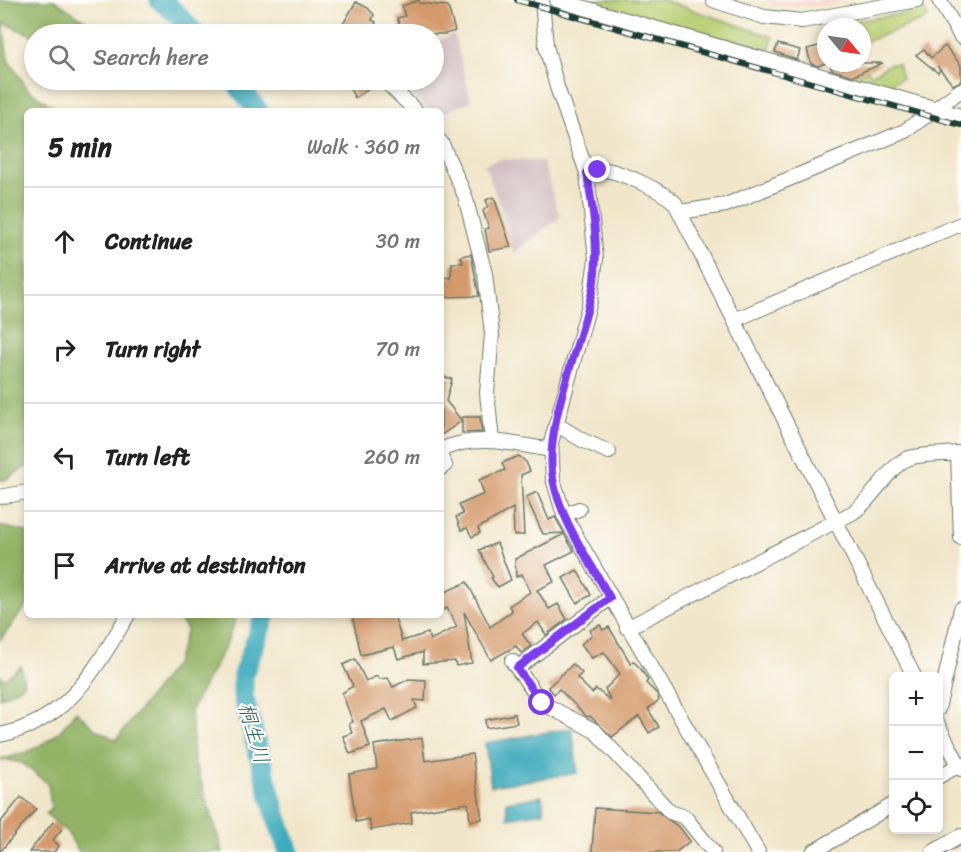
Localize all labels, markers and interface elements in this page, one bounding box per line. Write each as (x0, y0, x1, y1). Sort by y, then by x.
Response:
north arrow (817, 18, 871, 72)
search box (24, 24, 444, 90)
text: Search here (93, 38, 209, 77)
icon: search (45, 41, 78, 74)
text: 5 min (48, 124, 112, 170)
text: Walk · 360 m (307, 130, 420, 165)
route end (584, 156, 610, 182)
text: Continue (105, 222, 193, 261)
text: 30 m (376, 224, 420, 259)
icon: ahead (48, 225, 81, 258)
text: Turn right (105, 330, 200, 369)
text: 70 m (375, 332, 420, 367)
icon: right (48, 333, 81, 366)
text: Turn left (105, 438, 190, 477)
text: 260 m (364, 440, 420, 475)
icon: left (48, 441, 81, 474)
text: Arrive at destination (105, 546, 306, 585)
icon: arrive (48, 549, 81, 582)
map controls (889, 672, 943, 834)
button: + (889, 672, 943, 726)
route start (528, 689, 554, 715)
water label: 桐生川 (227, 697, 281, 769)
button: − (889, 726, 943, 780)
button: locate (889, 780, 943, 834)

